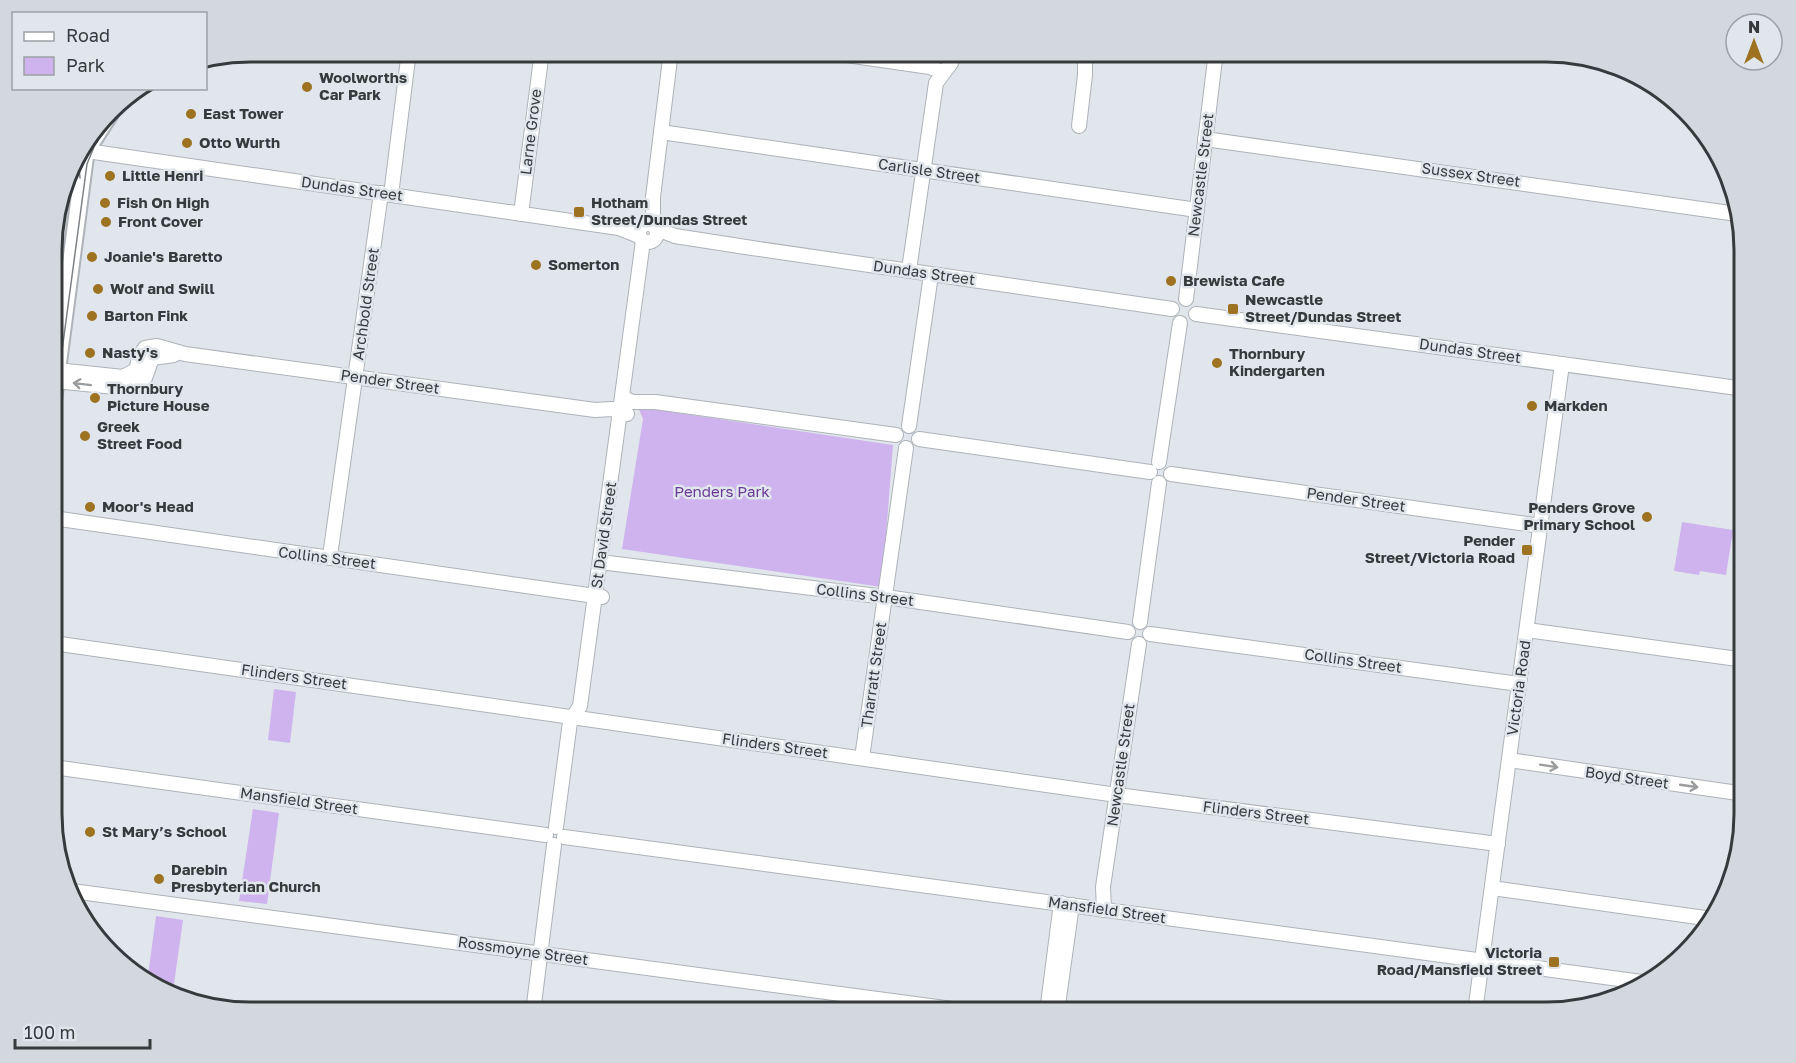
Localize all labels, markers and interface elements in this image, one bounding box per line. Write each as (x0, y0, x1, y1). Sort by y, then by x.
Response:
legend (12, 12, 207, 90)
north arrow (1724, 12, 1784, 72)
text: N (1748, 17, 1760, 37)
text: Road (66, 24, 110, 46)
text: Park (66, 54, 105, 76)
place label: Woolworths Car Park (319, 68, 407, 103)
marker: Woolworths Car Park (300, 80, 314, 94)
street label: Larne Grove (516, 88, 544, 176)
place label: East Tower (203, 104, 284, 122)
marker: East Tower (184, 107, 198, 121)
street label: Newcastle Street (1184, 112, 1217, 238)
place label: Otto Wurth (199, 133, 280, 151)
marker: Otto Wurth (180, 136, 194, 150)
street label: Carlisle Street (877, 154, 981, 186)
street label: Sussex Street (1421, 158, 1522, 190)
place label: Little Henri (122, 166, 203, 184)
marker: Little Henri (103, 169, 117, 183)
street label: Dundas Street (300, 172, 404, 204)
place label: Fish On High (117, 193, 209, 211)
place label: Hotham Street/Dundas Street (591, 193, 747, 228)
marker: Fish On High (98, 196, 112, 210)
marker: Hotham Street/Dundas Street (572, 205, 586, 219)
place label: Front Cover (118, 212, 203, 230)
marker: Front Cover (99, 215, 113, 229)
street label: Archbold Street (348, 246, 382, 361)
place label: Joanie's Baretto (104, 247, 222, 265)
marker: Joanie's Baretto (85, 250, 99, 264)
place label: Somerton (548, 255, 619, 273)
street label: Dundas Street (872, 256, 976, 288)
marker: Somerton (529, 258, 543, 272)
place label: Brewista Cafe (1183, 271, 1285, 289)
marker: Brewista Cafe (1164, 274, 1178, 288)
place label: Wolf and Swill (110, 279, 215, 297)
marker: Wolf and Swill (91, 282, 105, 296)
place label: Newcastle Street/Dundas Street (1245, 290, 1401, 325)
marker: Newcastle Street/Dundas Street (1226, 302, 1240, 316)
place label: Barton Fink (104, 306, 188, 324)
marker: Barton Fink (85, 309, 99, 323)
street label: Dundas Street (1418, 334, 1522, 366)
place label: Nasty's (102, 343, 158, 361)
place label: Thornbury Kindergarten (1229, 344, 1325, 379)
marker: Nasty's (83, 346, 97, 360)
marker: Thornbury Kindergarten (1210, 356, 1224, 370)
street label: Pender Street (340, 365, 441, 397)
one-way arrow (72, 378, 92, 389)
place label: Thornbury Picture House (107, 379, 210, 414)
marker: Thornbury Picture House (88, 391, 102, 405)
place label: Markden (1544, 396, 1607, 414)
marker: Markden (1525, 399, 1539, 413)
place label: Greek Street Food (97, 417, 182, 452)
marker: Greek Street Food (78, 429, 92, 443)
street label: St David Street (587, 480, 619, 589)
park label: Penders Park (674, 482, 770, 500)
street label: Pender Street (1306, 483, 1407, 515)
place label: Moor's Head (102, 497, 194, 515)
place label: Penders Grove Primary School (1523, 498, 1635, 533)
marker: Moor's Head (83, 500, 97, 514)
marker: Penders Grove Primary School (1640, 510, 1654, 524)
place label: Pender Street/Victoria Road (1365, 531, 1515, 566)
street label: Collins Street (277, 542, 377, 572)
marker: Pender Street/Victoria Road (1520, 543, 1534, 557)
street label: Collins Street (815, 579, 915, 609)
street label: Tharratt Street (857, 621, 889, 729)
street label: Victoria Road (1502, 639, 1534, 737)
street label: Collins Street (1303, 644, 1403, 676)
street label: Flinders Street (240, 660, 348, 692)
street label: Newcastle Street (1102, 702, 1138, 828)
street label: Flinders Street (721, 729, 829, 761)
one-way arrow (1539, 761, 1559, 772)
street label: Boyd Street (1584, 762, 1670, 792)
one-way arrow (1679, 781, 1699, 792)
street label: Mansfield Street (239, 783, 359, 817)
street label: Flinders Street (1202, 797, 1310, 827)
place label: St Mary’s School (102, 822, 227, 840)
marker: St Mary’s School (83, 825, 97, 839)
place label: Darebin Presbyterian Church (171, 860, 320, 895)
marker: Darebin Presbyterian Church (152, 872, 166, 886)
street label: Mansfield Street (1047, 892, 1167, 926)
street label: Rossmoyne Street (457, 932, 589, 968)
place label: Victoria Road/Mansfield Street (1377, 943, 1542, 978)
marker: Victoria Road/Mansfield Street (1547, 955, 1561, 969)
scale bar (15, 1012, 150, 1050)
text: 100 m (24, 1021, 75, 1043)

